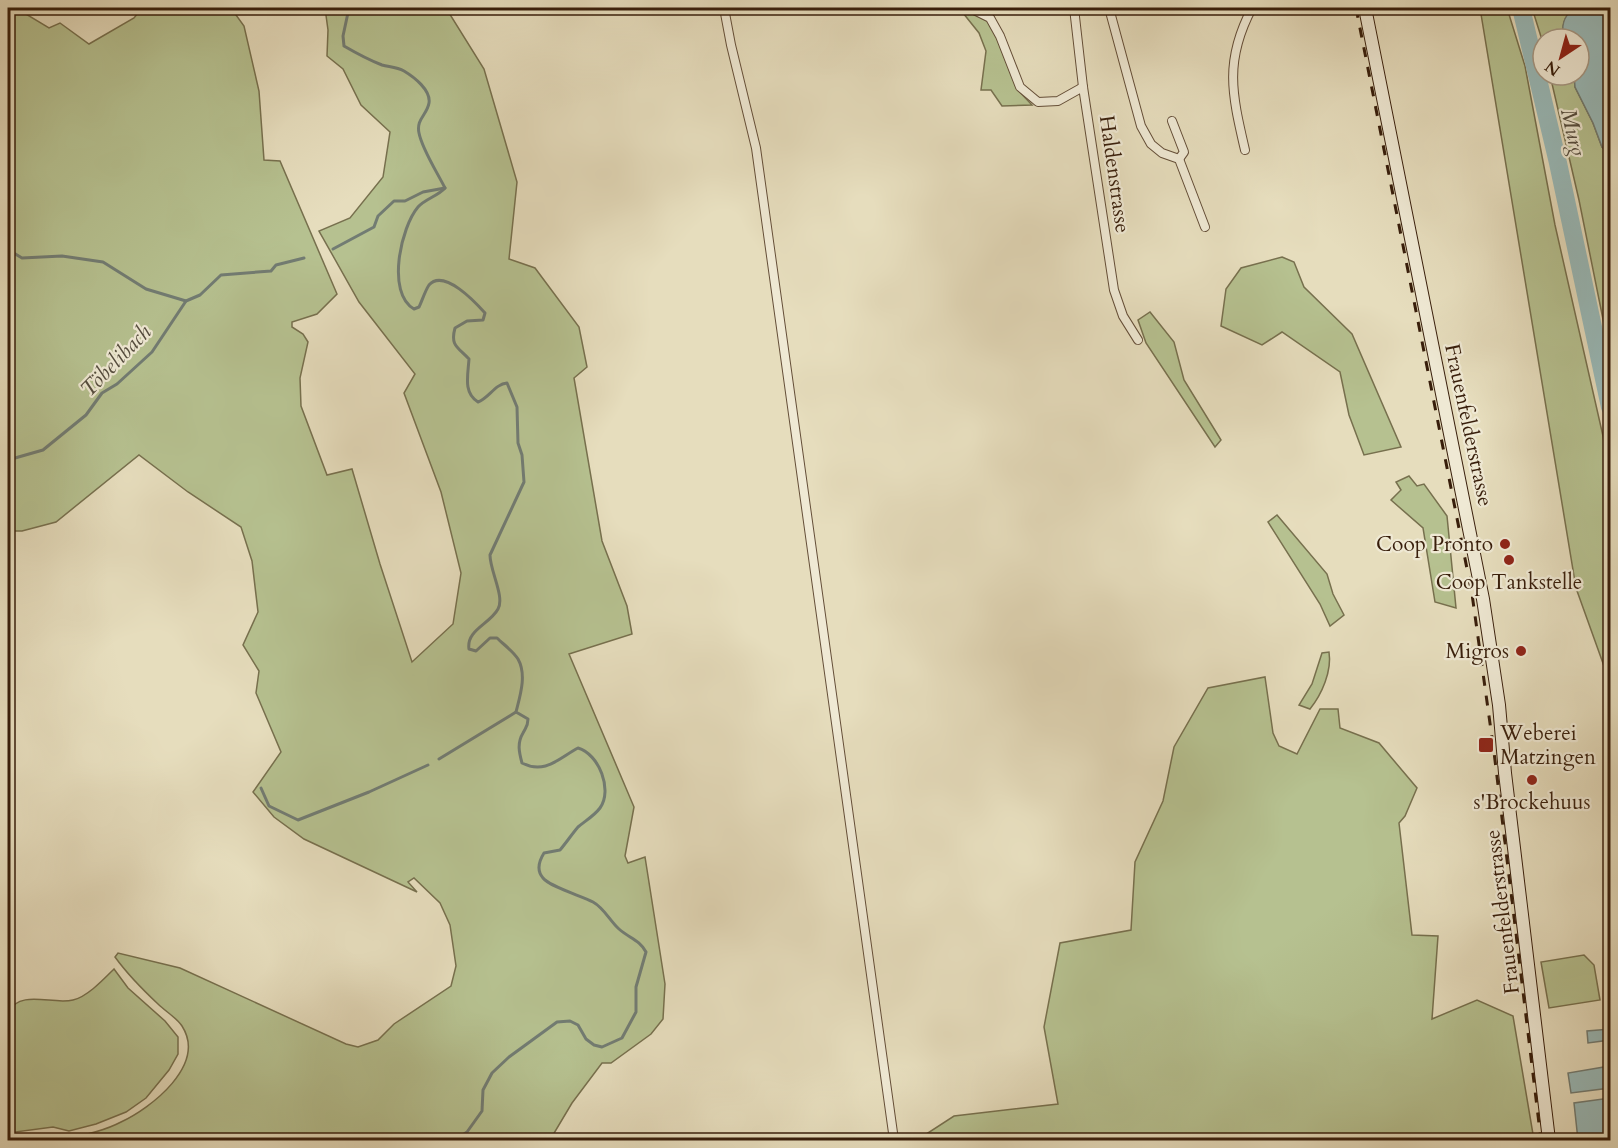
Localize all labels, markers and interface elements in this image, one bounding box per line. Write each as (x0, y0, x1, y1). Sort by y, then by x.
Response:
north arrow (1531, 27, 1591, 87)
text: N (1541, 55, 1565, 81)
water label: Murg (1553, 105, 1593, 159)
street label: Haldenstrasse (1092, 113, 1137, 235)
water label: Töbelibach (74, 318, 158, 404)
street label: Frauenfelderstrasse (1437, 341, 1500, 509)
place label: Coop Pronto (1376, 530, 1493, 559)
marker: Coop Pronto (1498, 537, 1512, 551)
marker: Coop Tankstelle (1502, 553, 1516, 567)
place label: Coop Tankstelle (1436, 568, 1582, 597)
place label: Migros (1446, 637, 1509, 666)
marker: Migros (1514, 644, 1528, 658)
place label: Weberei Matzingen (1499, 719, 1596, 772)
marker: Weberei Matzingen (1477, 736, 1495, 754)
marker: s'Brockehuus (1525, 773, 1539, 787)
place label: s'Brockehuus (1473, 788, 1591, 817)
street label: Frauenfelderstrasse (1478, 828, 1527, 996)

